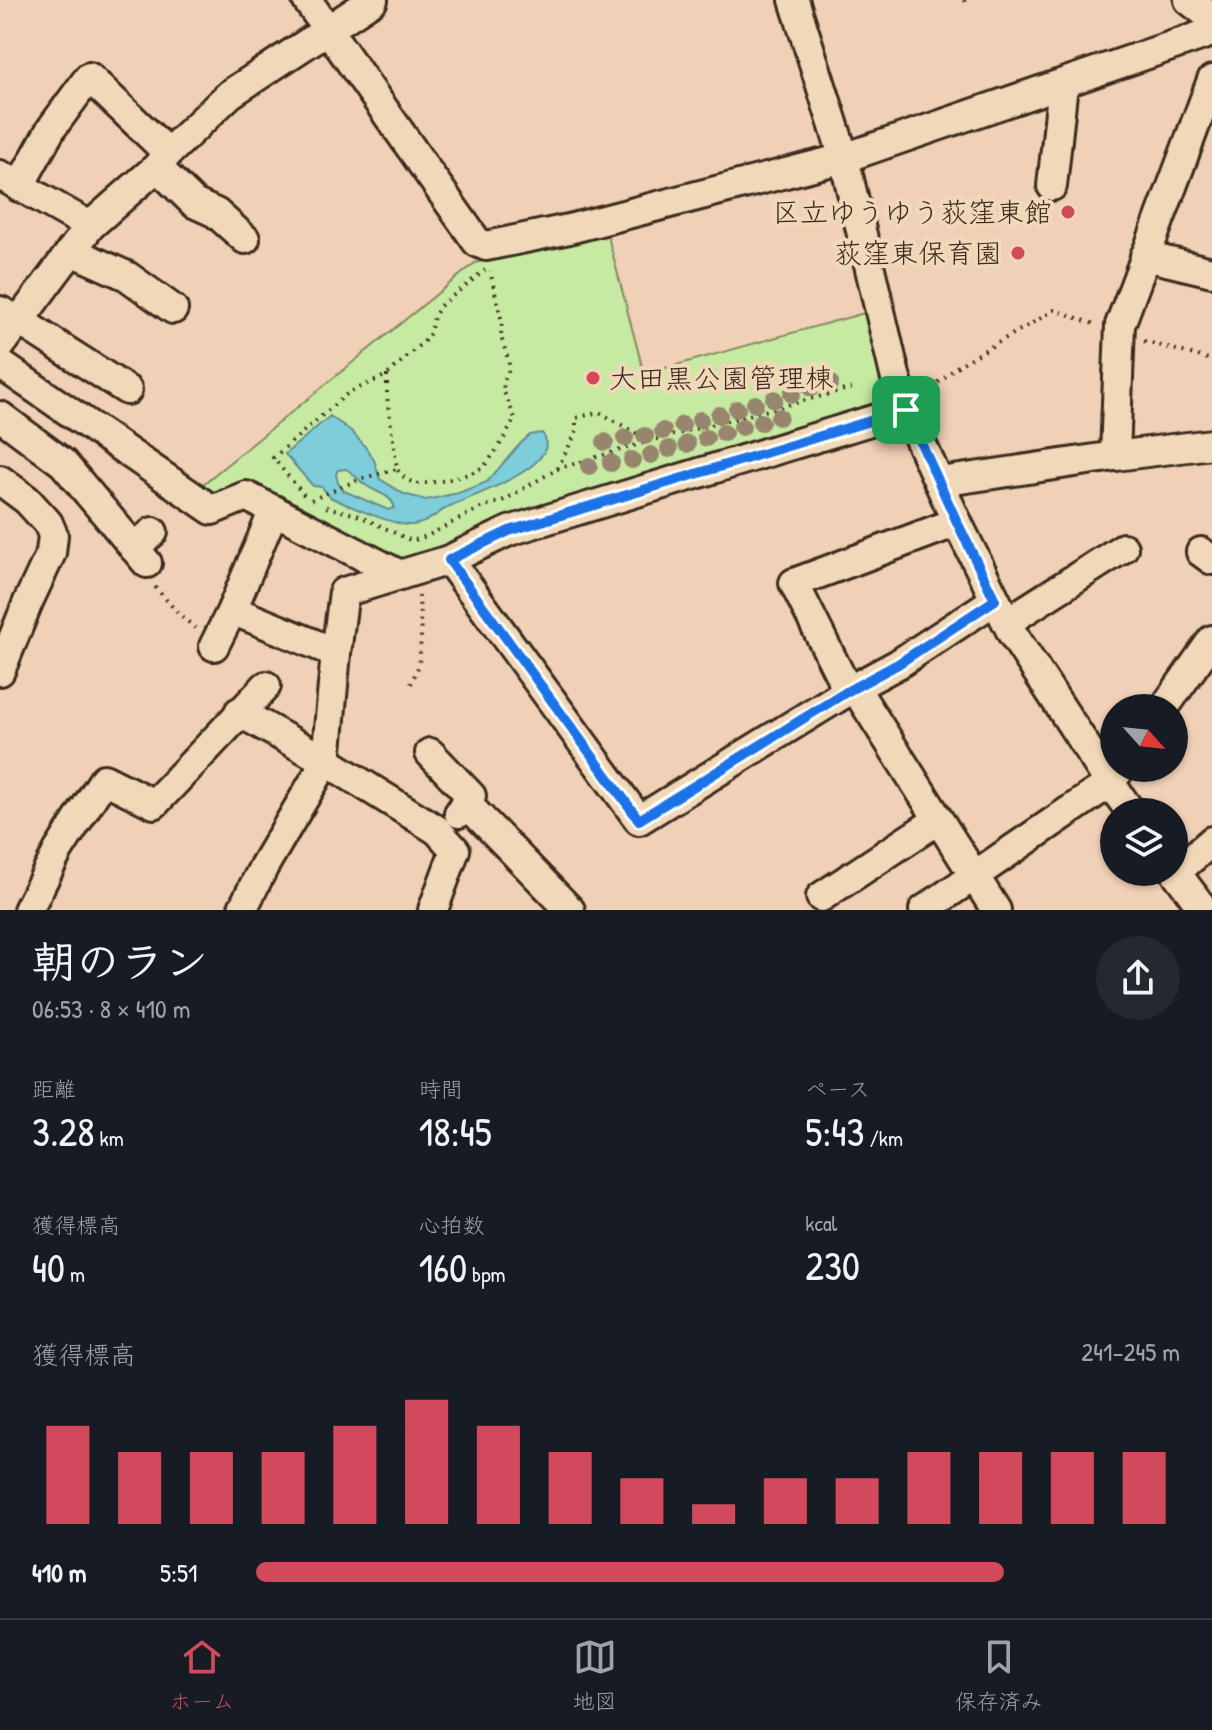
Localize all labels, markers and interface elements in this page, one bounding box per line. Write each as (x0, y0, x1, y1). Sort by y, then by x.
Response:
place label: 区立ゆうゆう荻窪東館 (772, 193, 1052, 231)
marker: 区立ゆうゆう荻窪東館 (1059, 203, 1077, 221)
place label: 荻窪東保育園 (834, 234, 1002, 272)
marker: 荻窪東保育園 (1009, 244, 1027, 262)
place label: 大田黒公園管理棟 (609, 359, 833, 397)
marker: 大田黒公園管理棟 (584, 369, 602, 387)
pin (872, 376, 940, 444)
icon: arrive (884, 388, 928, 432)
north arrow (1100, 694, 1188, 782)
map controls (1100, 694, 1188, 886)
button: layers (1100, 798, 1188, 886)
text: 朝のラン (32, 931, 208, 991)
button: share (1096, 936, 1180, 1020)
text: 06:53 · 8 × 410 m (32, 991, 190, 1026)
text: 距離 (32, 1074, 76, 1104)
text: 時間 (419, 1074, 463, 1104)
text: ペース (805, 1074, 870, 1104)
text: 3.28 (32, 1104, 95, 1158)
text: 18:45 (419, 1104, 492, 1158)
text: 5:43 (805, 1104, 864, 1158)
text: km (95, 1123, 124, 1153)
text: /km (864, 1123, 903, 1153)
text: kcal (805, 1208, 837, 1238)
text: 獲得標高 (32, 1210, 120, 1240)
text: 心拍数 (419, 1210, 485, 1240)
text: 230 (805, 1238, 860, 1292)
text: 40 (32, 1240, 65, 1294)
text: 160 (419, 1240, 467, 1294)
text: m (65, 1259, 85, 1289)
text: bpm (467, 1259, 506, 1289)
text: 241–245 m (1081, 1334, 1180, 1369)
text: 獲得標高 (32, 1337, 136, 1372)
text: 410 m (32, 1555, 87, 1590)
text: 5:51 (160, 1555, 197, 1590)
tab: ホーム (169, 1635, 234, 1716)
tab: 地図 (573, 1635, 617, 1716)
tab: 保存済み (955, 1635, 1043, 1716)

